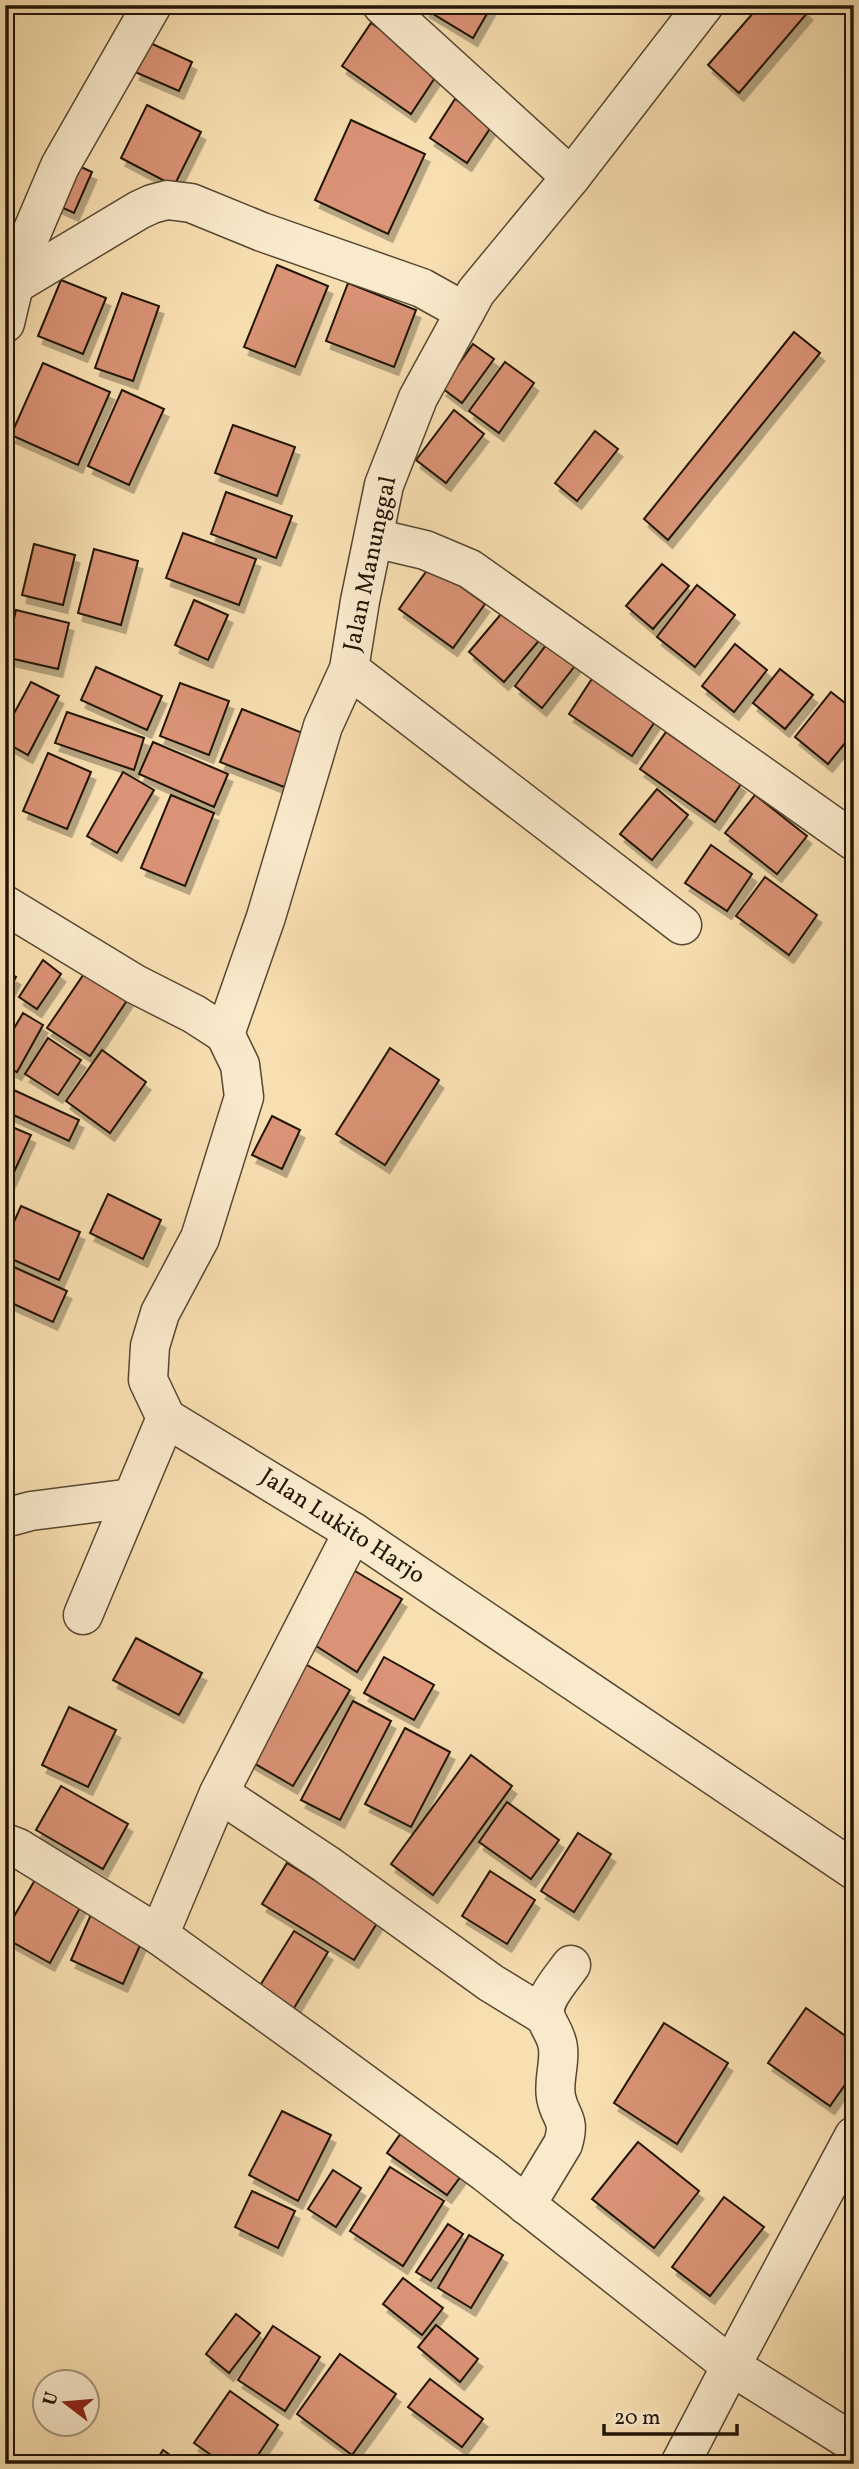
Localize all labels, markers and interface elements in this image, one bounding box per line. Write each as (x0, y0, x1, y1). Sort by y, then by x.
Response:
street label: Jalan Manunggal (336, 473, 406, 655)
street label: Jalan Lukito Harjo (253, 1461, 431, 1593)
north arrow (32, 2368, 102, 2438)
text: U (37, 2389, 66, 2409)
scale bar (604, 2392, 736, 2436)
text: 20 m (614, 2404, 660, 2433)

